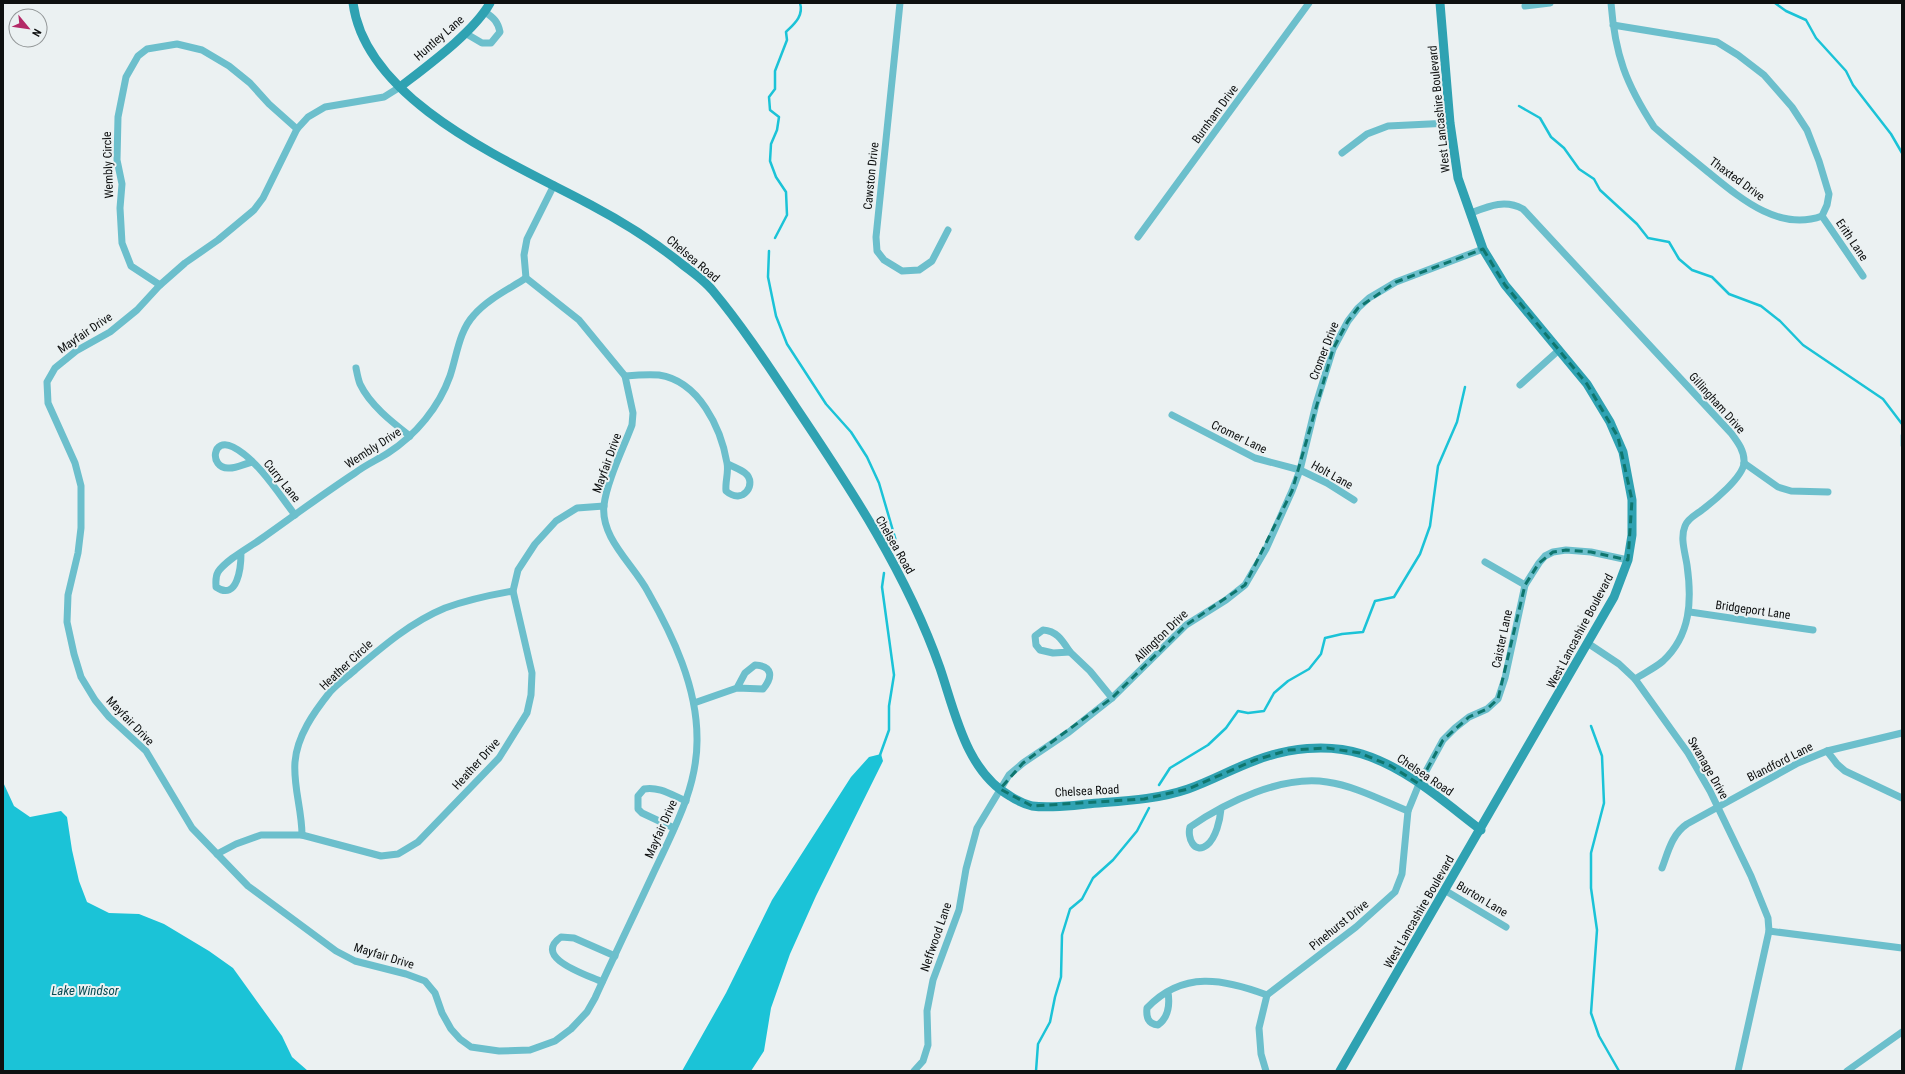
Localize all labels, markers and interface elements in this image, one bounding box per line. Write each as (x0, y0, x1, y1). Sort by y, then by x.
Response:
north arrow (8, 8, 48, 48)
street label: Huntley Lane (411, 12, 467, 63)
text: N (29, 27, 44, 39)
street label: West Lancashire Boulevard (1425, 45, 1453, 173)
street label: Burnham Drive (1189, 82, 1241, 146)
street label: Wembly Circle (100, 131, 116, 199)
street label: Cawston Drive (860, 141, 882, 210)
street label: Thaxted Drive (1707, 154, 1768, 204)
street label: Erith Lane (1833, 216, 1871, 264)
street label: Chelsea Road (664, 233, 722, 285)
street label: Mayfair Drive (55, 310, 115, 356)
street label: Cromer Drive (1306, 319, 1342, 382)
street label: Gillingham Drive (1686, 370, 1748, 437)
street label: Cromer Lane (1209, 417, 1270, 457)
street label: Wembly Drive (342, 425, 404, 471)
street label: Mayfair Drive (590, 431, 624, 495)
street label: Curry Lane (261, 457, 304, 505)
street label: Holt Lane (1309, 458, 1356, 492)
street label: Chelsea Road (873, 513, 917, 577)
street label: West Lancashire Boulevard (1544, 571, 1616, 691)
street label: Bridgeport Lane (1715, 598, 1792, 622)
street label: Allington Drive (1131, 607, 1191, 665)
street label: Caister Lane (1489, 608, 1515, 669)
street label: Heather Circle (317, 637, 376, 693)
street label: Mayfair Drive (103, 694, 157, 749)
street label: Swanage Drive (1685, 734, 1732, 802)
street label: Heather Drive (449, 735, 503, 793)
street label: Blandford Lane (1745, 739, 1815, 785)
street label: Chelsea Road (1394, 751, 1456, 799)
street label: Chelsea Road (1054, 782, 1120, 800)
street label: Mayfair Drive (642, 797, 680, 860)
street label: West Lancashire Boulevard (1381, 853, 1457, 971)
street label: Burton Lane (1454, 878, 1510, 920)
street label: Pinehurst Drive (1307, 897, 1372, 953)
street label: Neffwood Lane (918, 900, 954, 973)
street label: Mayfair Drive (352, 940, 416, 972)
water label: Lake Windsor (51, 983, 120, 998)

